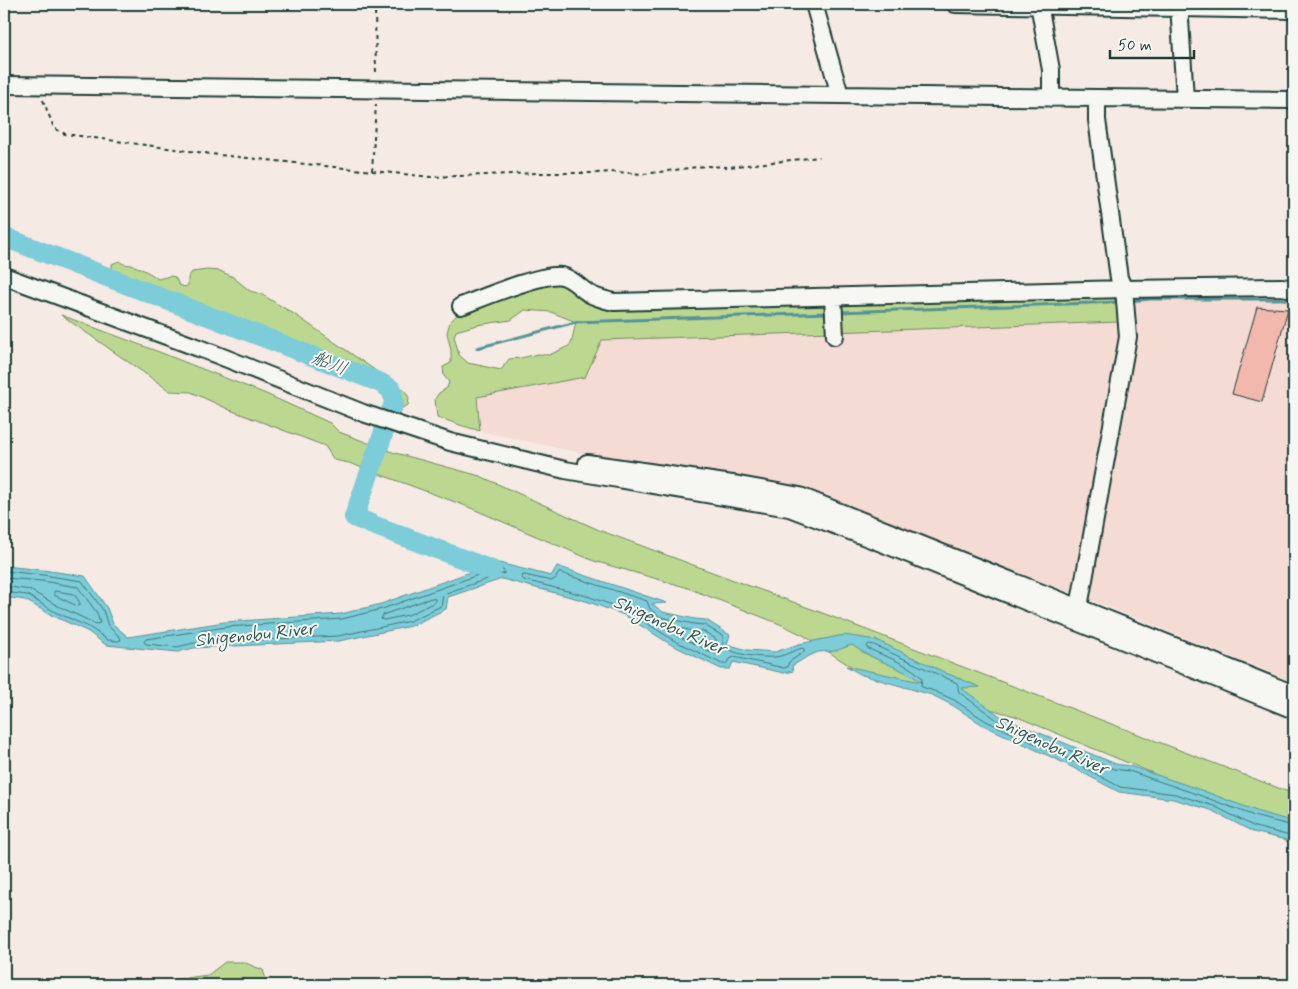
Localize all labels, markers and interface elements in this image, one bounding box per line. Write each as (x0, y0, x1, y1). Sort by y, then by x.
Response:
scale bar (1110, 28, 1194, 60)
text: 50 m (1118, 36, 1152, 56)
water label: 船川 (308, 346, 351, 382)
water label: Shigenobu River (609, 590, 732, 664)
water label: Shigenobu River (194, 616, 319, 655)
water label: Shigenobu River (991, 710, 1114, 784)

